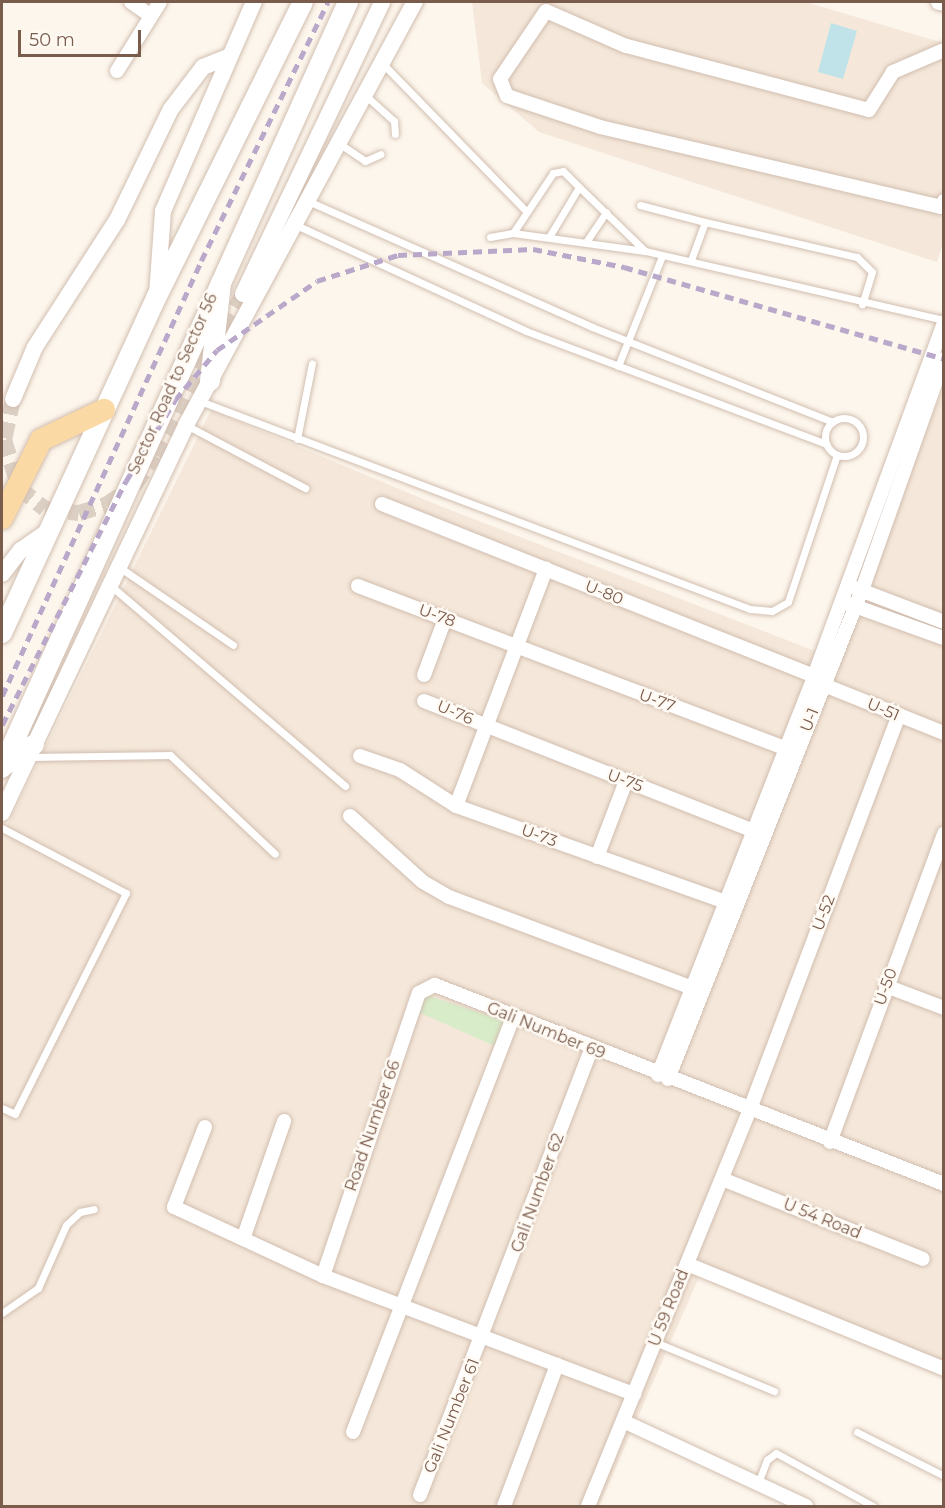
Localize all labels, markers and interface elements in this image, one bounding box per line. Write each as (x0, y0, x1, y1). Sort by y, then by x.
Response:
scale bar (21, 18, 144, 56)
text: 50 m (29, 29, 75, 51)
street label: Sector Road to Sector 56 (124, 291, 222, 477)
street label: U-80 (582, 577, 626, 609)
street label: U-78 (416, 600, 458, 632)
street label: U-77 (636, 686, 678, 716)
street label: U-51 (864, 695, 902, 725)
street label: U-76 (434, 697, 476, 729)
street label: U-1 (797, 705, 823, 735)
street label: U-75 (604, 765, 646, 797)
street label: U-73 (518, 821, 560, 851)
street label: U-52 (808, 892, 840, 934)
street label: U-50 (870, 966, 902, 1008)
street label: Gali Number 69 (484, 999, 608, 1063)
street label: Road Number 66 (342, 1058, 404, 1194)
street label: Gali Number 62 (508, 1131, 568, 1255)
street label: U 54 Road (780, 1195, 864, 1243)
street label: U 59 Road (645, 1267, 693, 1349)
street label: Gali Number 61 (420, 1356, 484, 1476)

